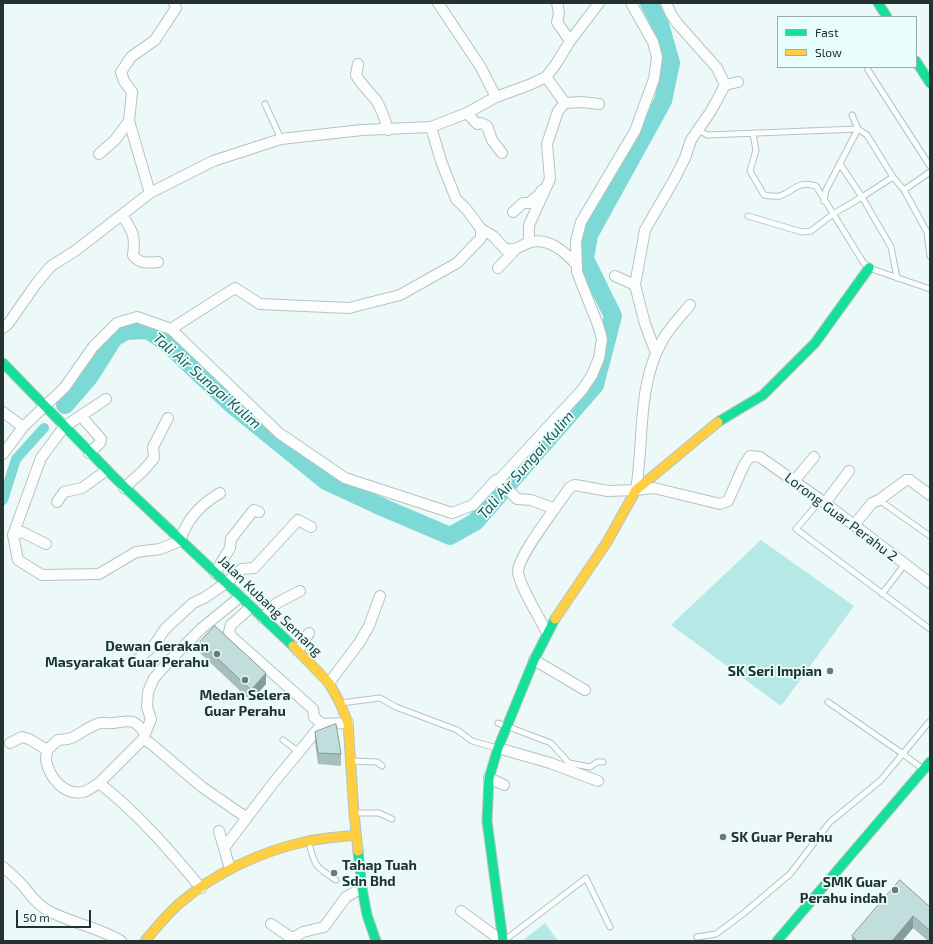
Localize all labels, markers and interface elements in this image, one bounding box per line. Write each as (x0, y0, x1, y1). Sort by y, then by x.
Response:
legend (777, 16, 917, 68)
text: Fast (815, 25, 838, 39)
text: Slow (815, 45, 842, 59)
water label: Tali Air Sungai Kulim (149, 329, 265, 433)
water label: Tali Air Sungai Kulim (474, 407, 578, 523)
street label: Lorong Guar Perahu 2 (781, 469, 901, 565)
street label: Jalan Kubang Semang (215, 552, 325, 660)
place label: Dewan Gerakan Masyarakat Guar Perahu (45, 638, 209, 670)
marker: Dewan Gerakan Masyarakat Guar Perahu (212, 649, 222, 659)
place label: SK Seri Impian (728, 663, 822, 679)
marker: SK Seri Impian (825, 666, 835, 676)
marker: Medan Selera Guar Perahu (240, 675, 250, 685)
place label: Medan Selera Guar Perahu (200, 687, 290, 720)
place label: SK Guar Perahu (731, 829, 833, 845)
marker: SK Guar Perahu (718, 832, 728, 842)
place label: Tahap Tuah Sdn Bhd (342, 857, 417, 890)
marker: Tahap Tuah Sdn Bhd (329, 868, 339, 878)
place label: SMK Guar Perahu indah (800, 874, 887, 906)
marker: SMK Guar Perahu indah (890, 885, 900, 895)
scale bar (18, 902, 93, 928)
text: 50 m (23, 910, 50, 924)

